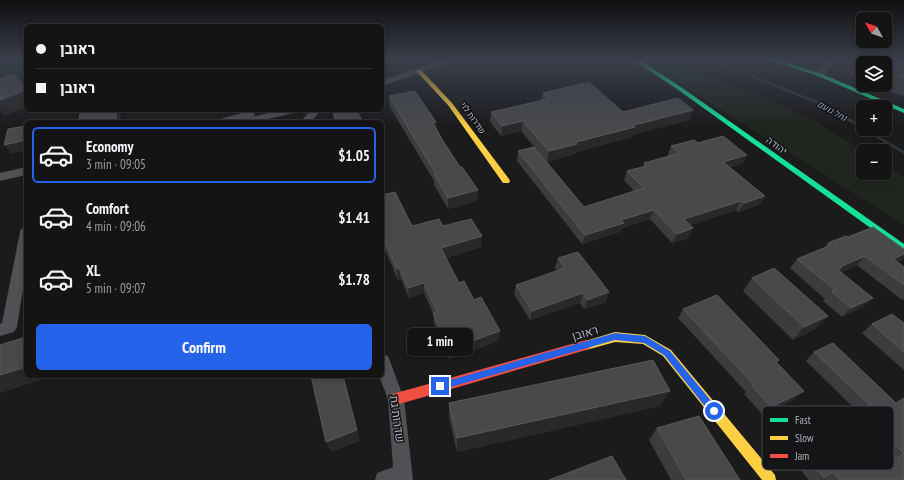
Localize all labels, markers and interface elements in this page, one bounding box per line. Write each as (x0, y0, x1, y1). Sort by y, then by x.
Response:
north arrow (856, 12, 892, 48)
map controls (856, 12, 892, 180)
text: ראובן (60, 39, 95, 58)
button: layers (856, 56, 892, 92)
text: ראובן (60, 78, 95, 97)
water label: נחל נועם (816, 98, 850, 124)
street label: שדרות לוי (458, 100, 489, 136)
button: + (856, 100, 892, 136)
street label: יהודה (764, 133, 790, 157)
icon: car (38, 137, 74, 173)
text: Economy (86, 137, 134, 156)
button: − (856, 144, 892, 180)
text: $1.05 (338, 146, 370, 165)
text: 3 min · 09:05 (86, 156, 146, 173)
icon: car (38, 199, 74, 235)
text: Comfort (86, 199, 129, 218)
text: $1.41 (338, 208, 370, 227)
text: 4 min · 09:06 (86, 218, 146, 235)
icon: car (38, 261, 74, 297)
text: XL (86, 261, 100, 280)
text: $1.78 (338, 270, 370, 289)
text: 5 min · 09:07 (86, 280, 146, 297)
street label: ראובן (570, 322, 600, 343)
button: Confirm (36, 324, 372, 370)
callout: 1 min (407, 328, 473, 356)
text: 1 min (427, 333, 453, 350)
route end (431, 377, 449, 395)
street label: שדרות גת (387, 394, 408, 443)
route start (705, 402, 723, 420)
legend (762, 406, 894, 470)
text: Fast (795, 413, 811, 427)
text: Slow (795, 431, 814, 445)
text: Jam (794, 449, 809, 463)

